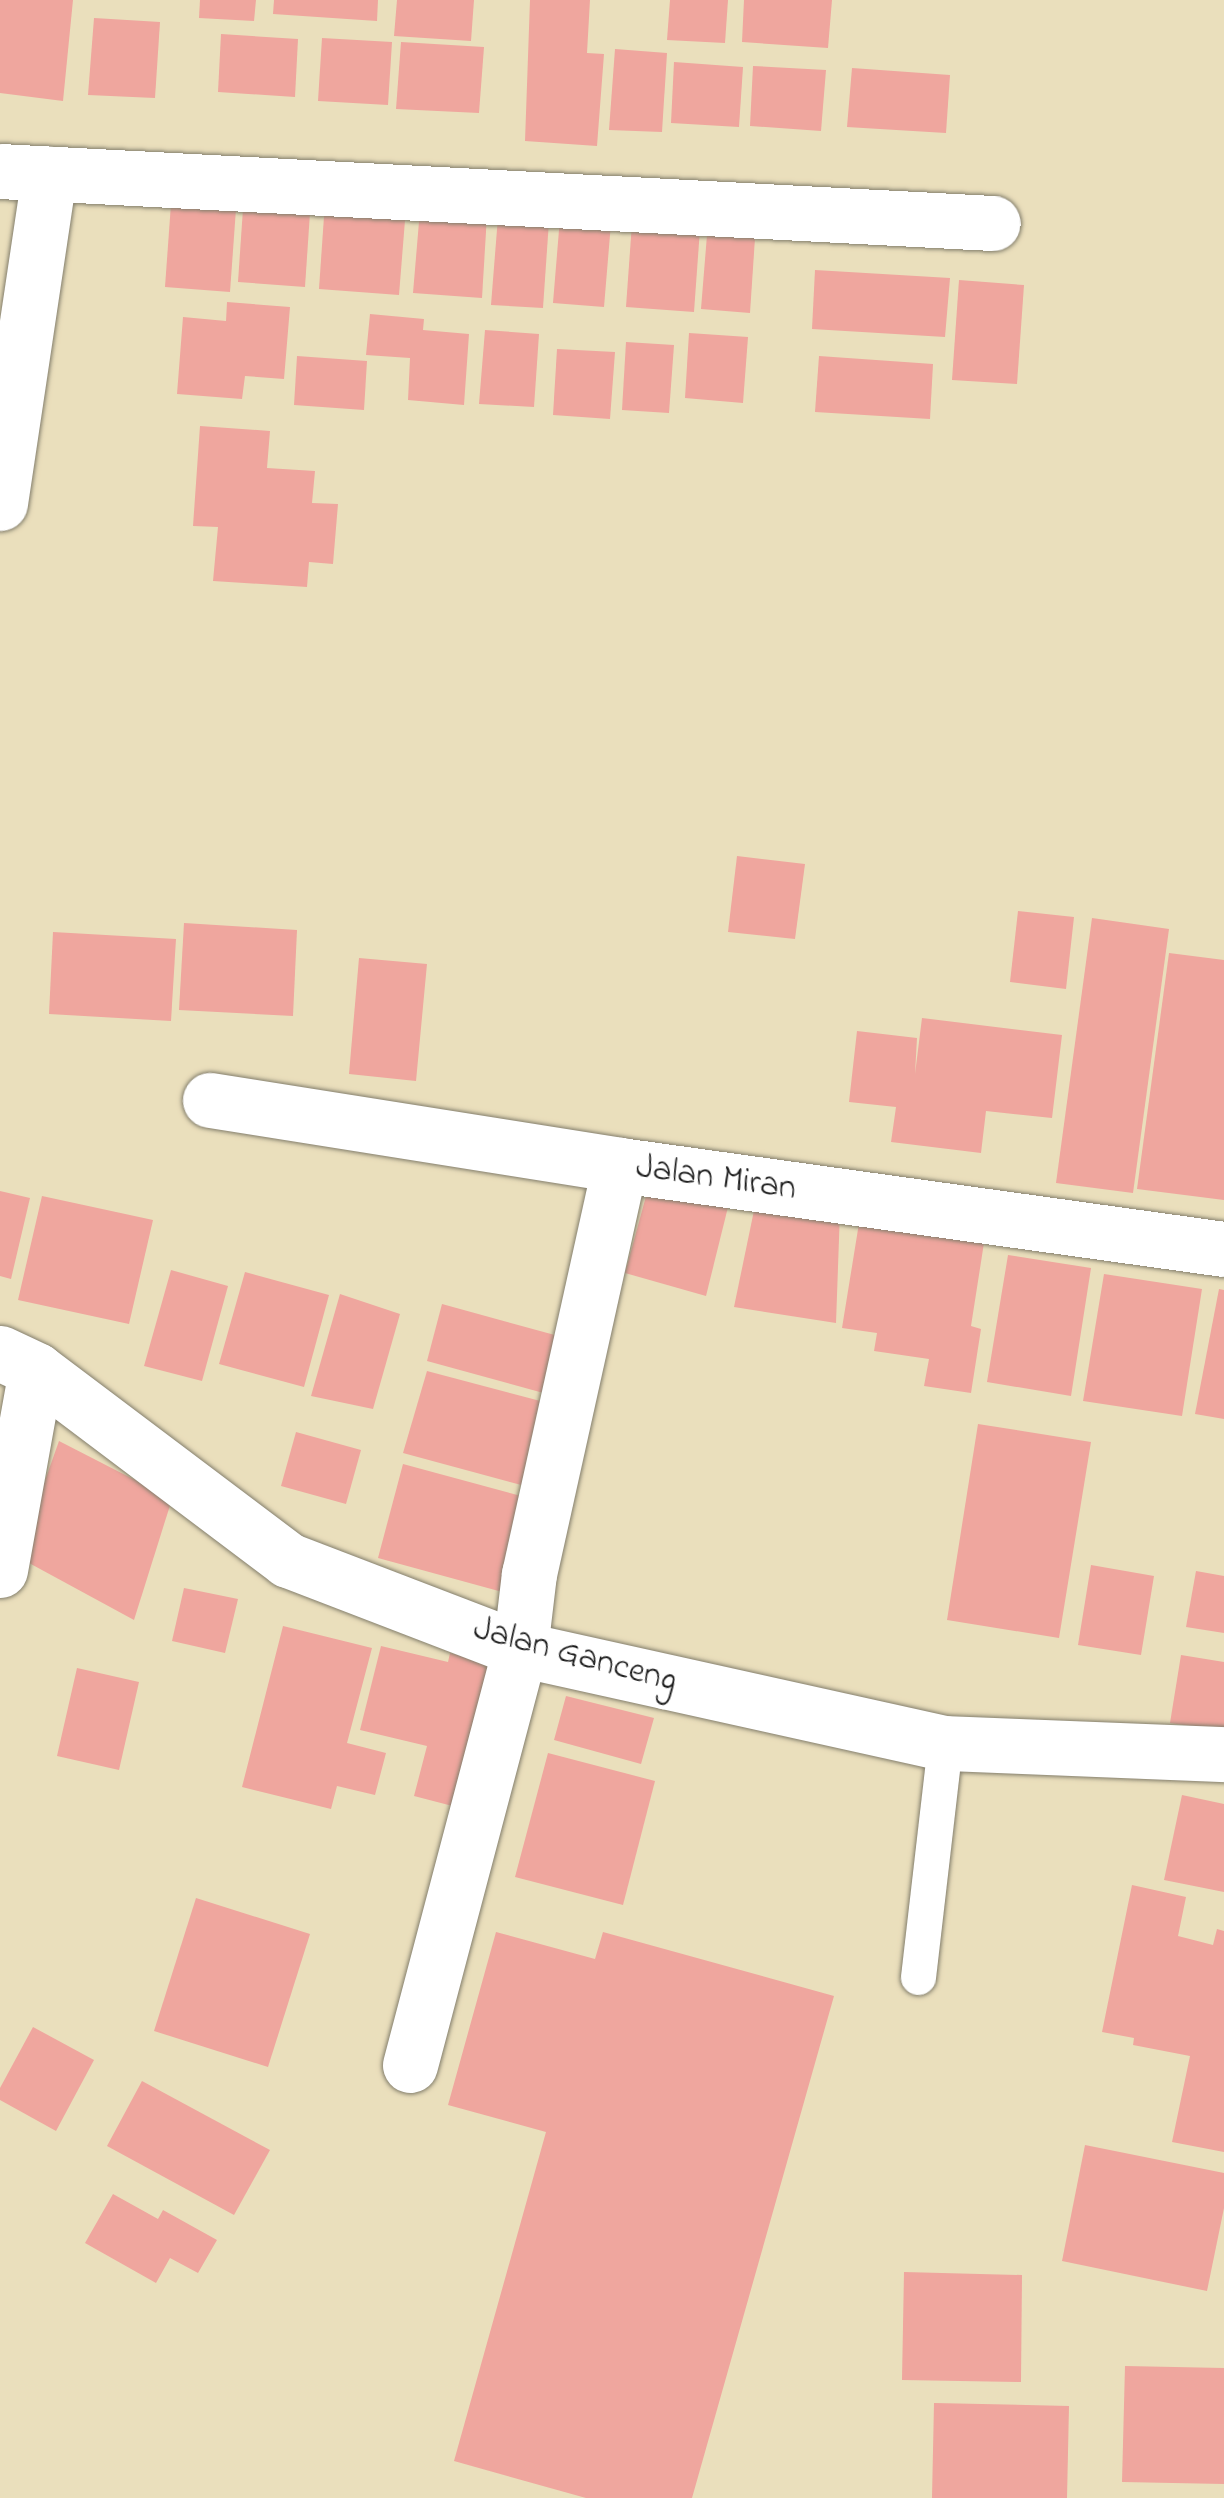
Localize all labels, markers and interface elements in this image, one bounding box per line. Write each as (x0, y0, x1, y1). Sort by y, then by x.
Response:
street label: Jalan Miran (633, 1147, 799, 1211)
street label: Jalan Ganceng (469, 1609, 681, 1703)

